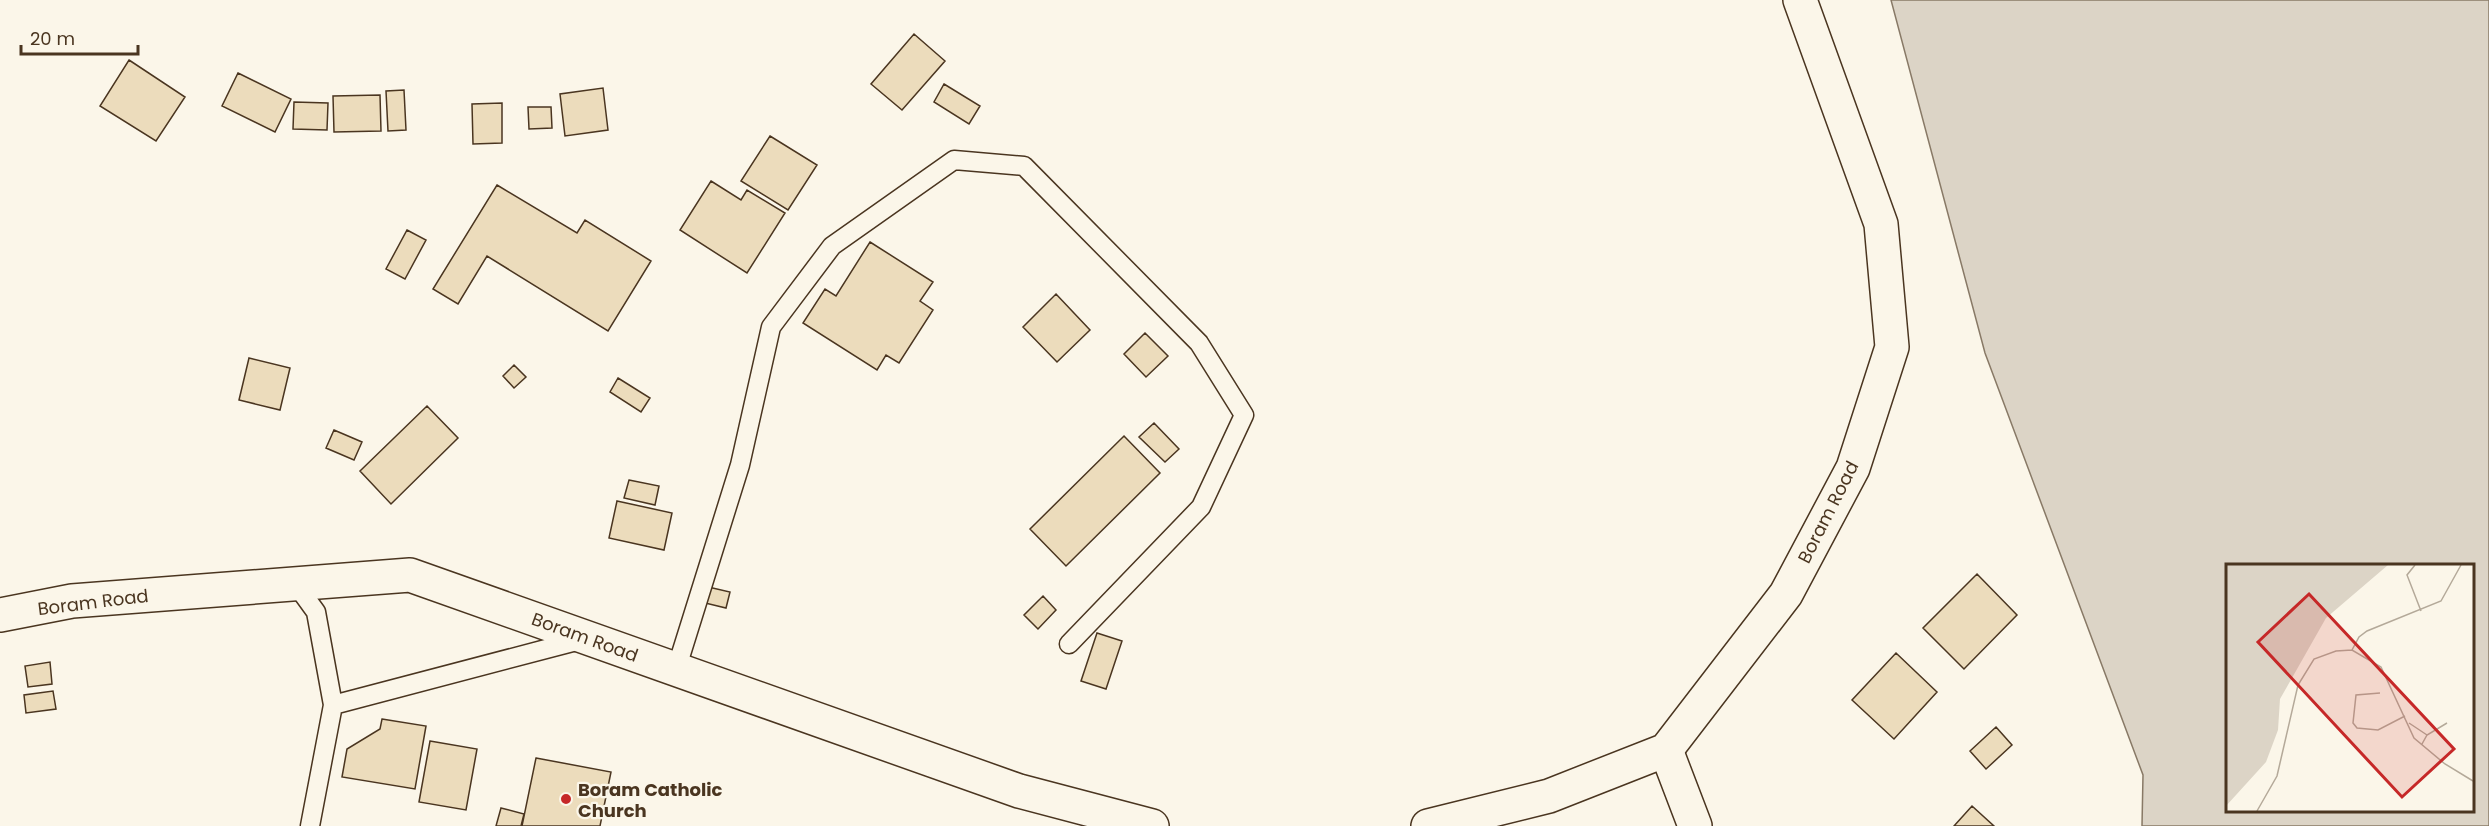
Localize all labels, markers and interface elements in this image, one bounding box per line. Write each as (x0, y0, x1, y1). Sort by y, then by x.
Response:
scale bar (21, 18, 138, 56)
text: 20 m (30, 26, 75, 51)
street label: Boram Road (1792, 457, 1864, 567)
inset map (2226, 564, 2474, 811)
street label: Boram Road (36, 583, 150, 621)
street label: Boram Road (528, 606, 642, 668)
place label: Boram Catholic Church (578, 777, 723, 823)
marker: Boram Catholic Church (559, 792, 573, 806)

